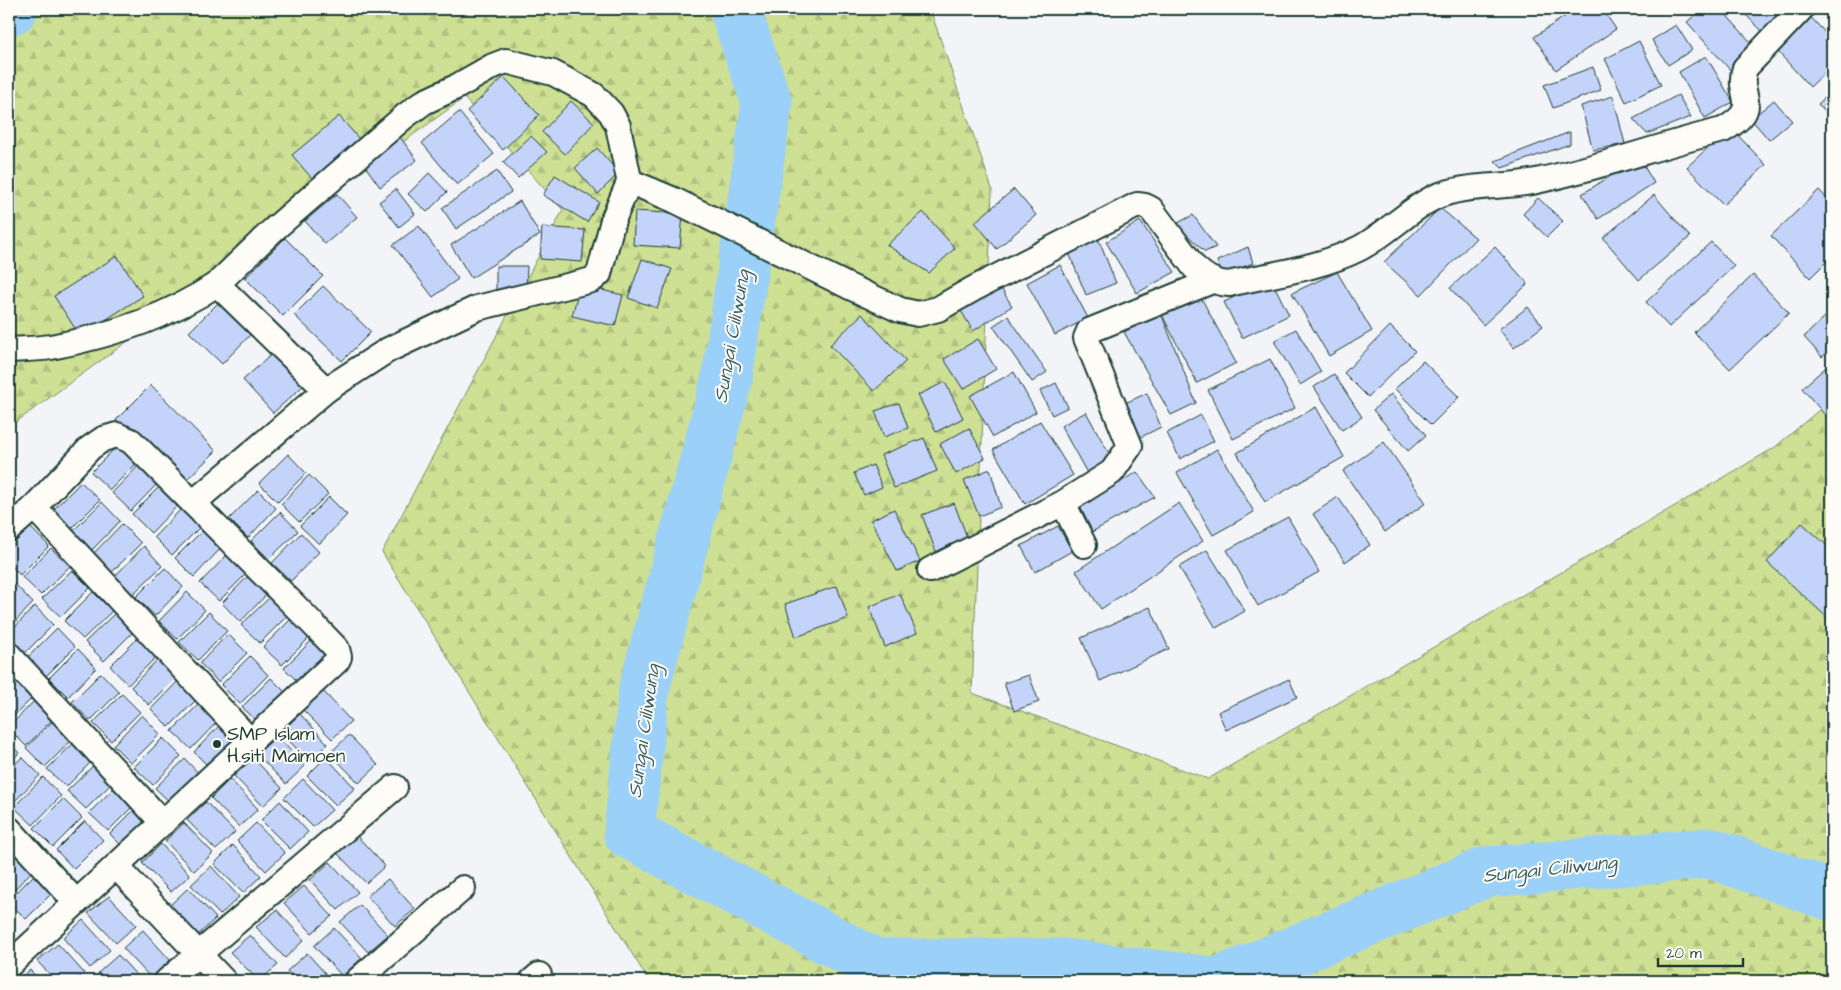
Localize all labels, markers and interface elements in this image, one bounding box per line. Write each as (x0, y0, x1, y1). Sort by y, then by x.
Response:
water label: Sungai Ciliwung (707, 266, 759, 405)
water label: Sungai Ciliwung (621, 661, 668, 800)
place label: SMP Islam H.siti Maimoen (227, 721, 345, 770)
marker: SMP Islam H.siti Maimoen (211, 738, 223, 750)
water label: Sungai Ciliwung (1482, 848, 1620, 891)
scale bar (1658, 935, 1744, 967)
text: 20 m (1666, 943, 1702, 964)

